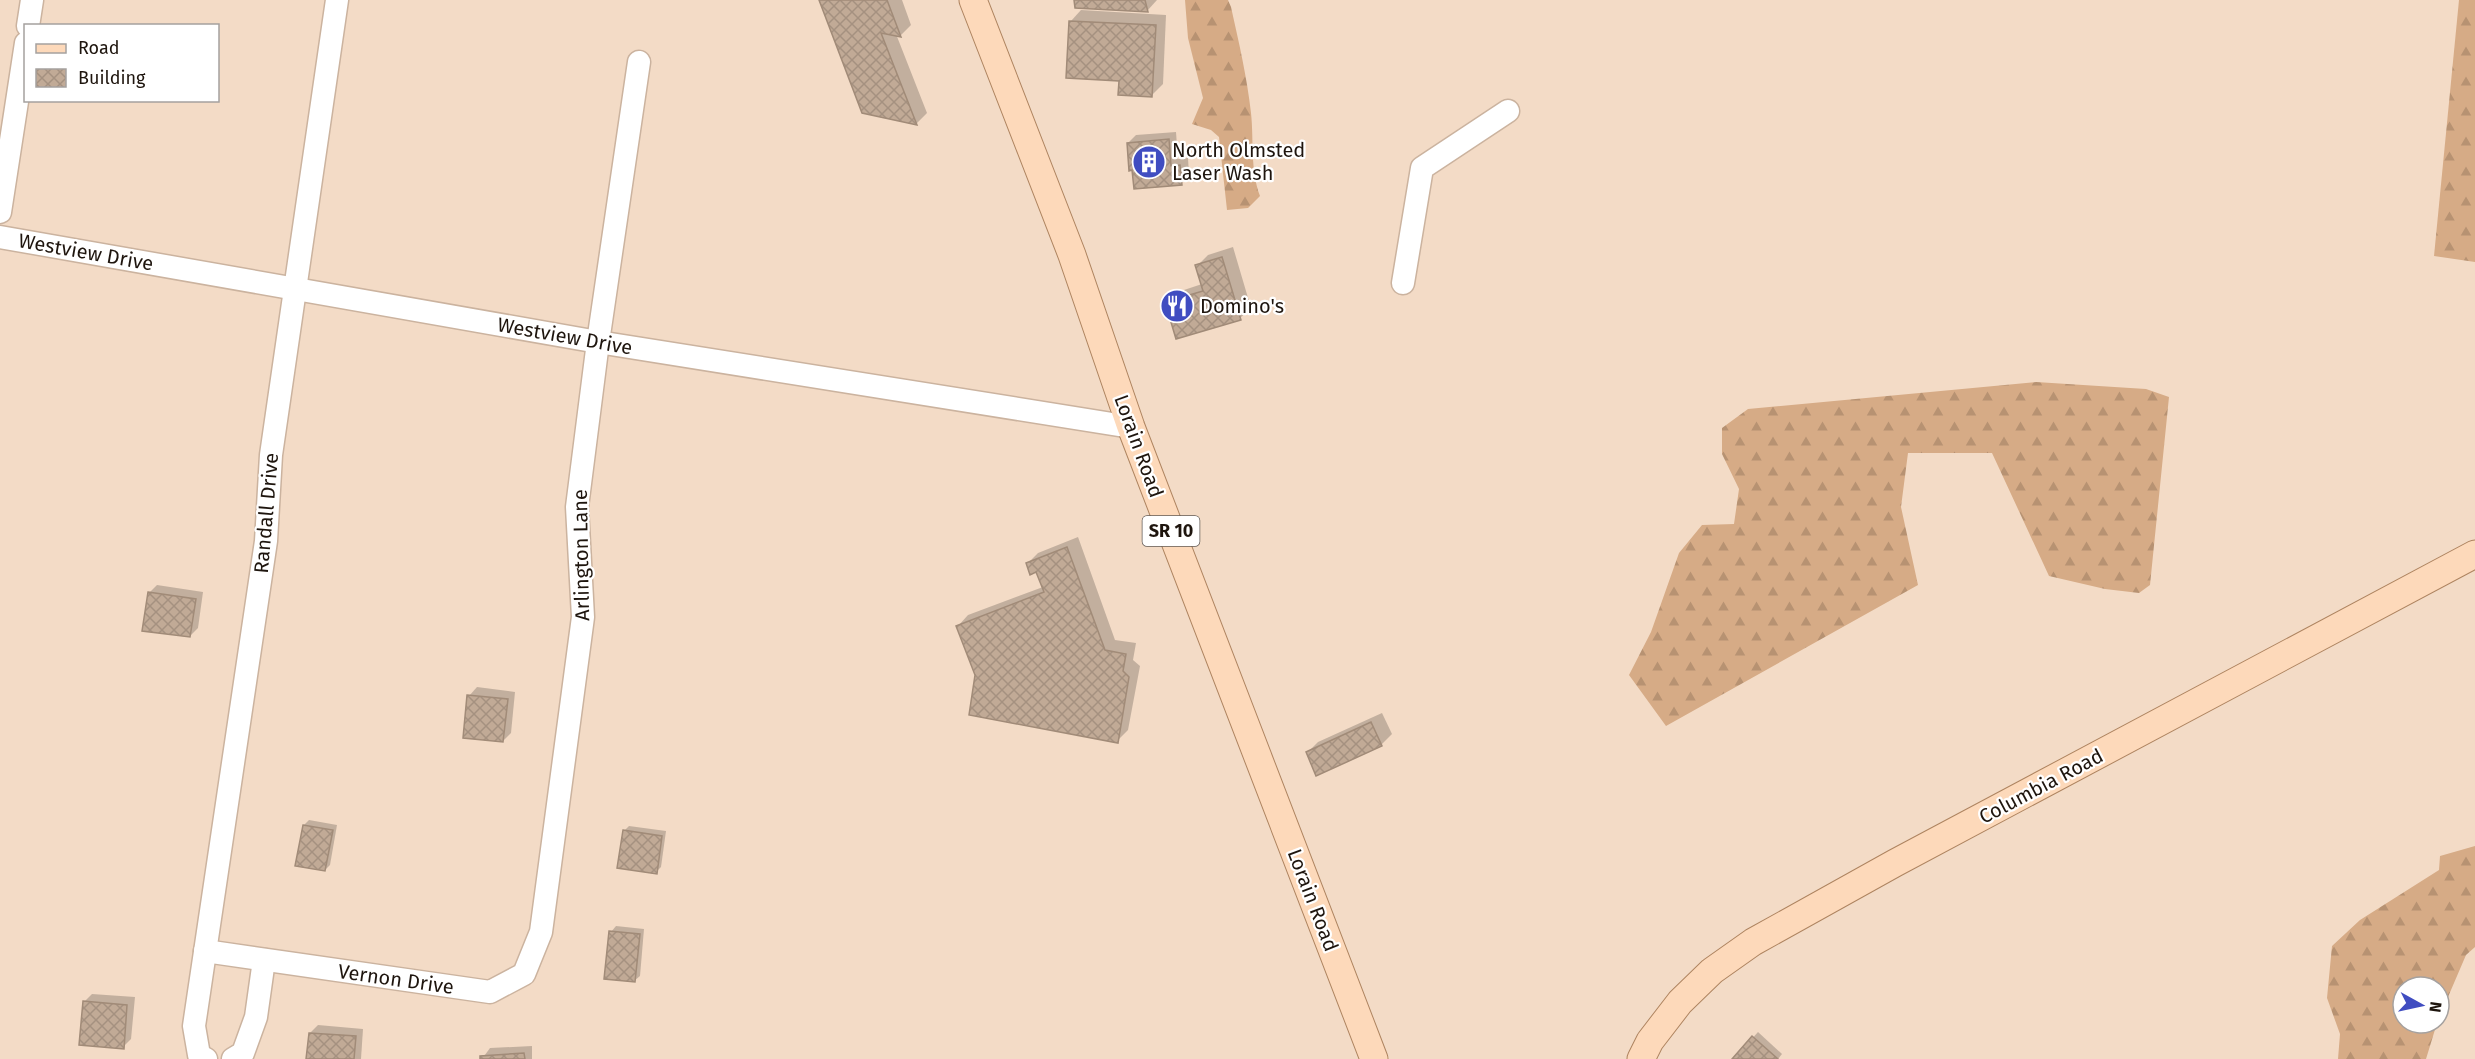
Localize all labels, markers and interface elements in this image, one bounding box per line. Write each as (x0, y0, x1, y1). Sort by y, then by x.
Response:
legend (24, 24, 219, 102)
text: Road (78, 37, 120, 59)
text: Building (78, 67, 146, 89)
place label: North Olmsted Laser Wash (1172, 138, 1305, 185)
building icon: North Olmsted Laser Wash (1131, 144, 1167, 180)
street label: Westview Drive (17, 228, 155, 276)
restaurant icon: Domino's (1159, 288, 1195, 324)
place label: Domino's (1200, 294, 1284, 318)
street label: Westview Drive (496, 312, 634, 360)
street label: Lorain Road (1109, 391, 1169, 501)
street label: Randall Drive (249, 452, 283, 574)
street label: Arlington Lane (568, 489, 594, 621)
road number: SR 10 (1142, 516, 1200, 546)
street label: Columbia Road (1975, 743, 2107, 829)
street label: Lorain Road (1282, 845, 1344, 955)
street label: Vernon Drive (337, 959, 455, 999)
north arrow (2391, 975, 2451, 1035)
text: N (2425, 1000, 2446, 1014)

